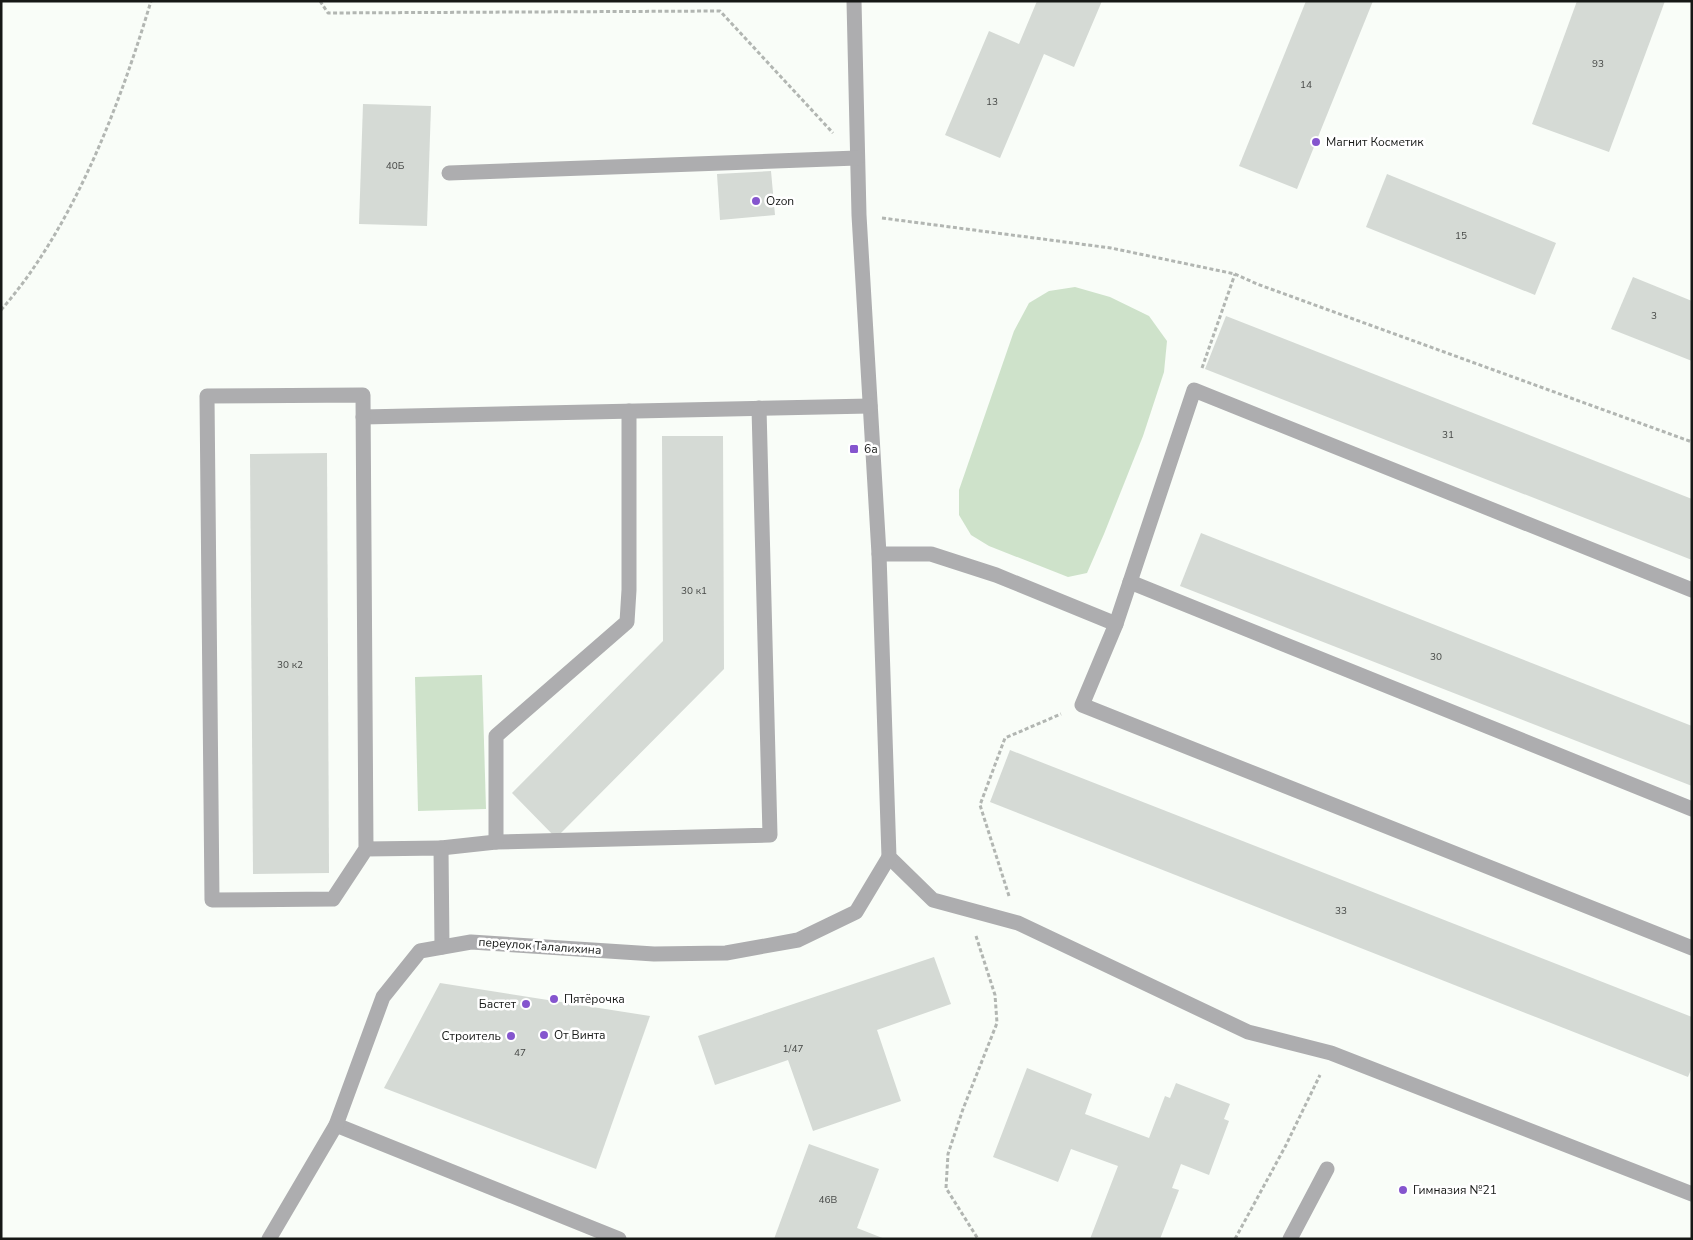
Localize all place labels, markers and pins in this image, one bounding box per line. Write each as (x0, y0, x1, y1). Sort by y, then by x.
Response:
place label: Магнит Косметик (1326, 134, 1424, 150)
marker: Магнит Косметик (1310, 136, 1322, 148)
place label: Ozon (766, 193, 794, 209)
marker: Ozon (750, 195, 762, 207)
place label: 6а (864, 441, 878, 457)
marker: 6а (848, 443, 860, 455)
place label: Пятёрочка (564, 991, 625, 1007)
marker: Пятёрочка (548, 993, 560, 1005)
place label: Бастет (479, 996, 517, 1012)
marker: Бастет (520, 998, 532, 1010)
place label: От Винта (554, 1027, 606, 1043)
place label: Строитель (442, 1028, 501, 1044)
marker: От Винта (538, 1029, 550, 1041)
marker: Строитель (505, 1030, 517, 1042)
place label: Гимназия №21 (1413, 1182, 1497, 1198)
marker: Гимназия №21 (1397, 1184, 1409, 1196)

